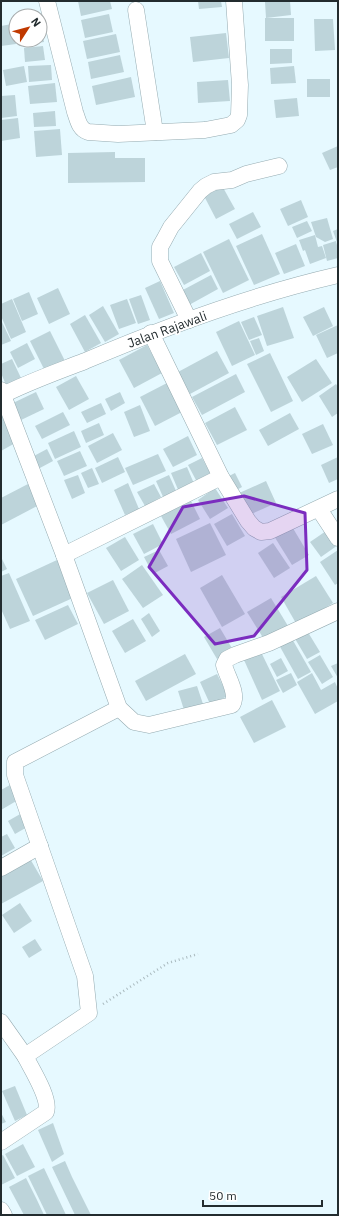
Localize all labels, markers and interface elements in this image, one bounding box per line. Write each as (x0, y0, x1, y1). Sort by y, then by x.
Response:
north arrow (8, 8, 48, 48)
text: N (28, 15, 44, 29)
street label: Jalan Rajawali (125, 307, 209, 352)
scale bar (203, 1182, 322, 1208)
text: 50 m (209, 1188, 237, 1203)

